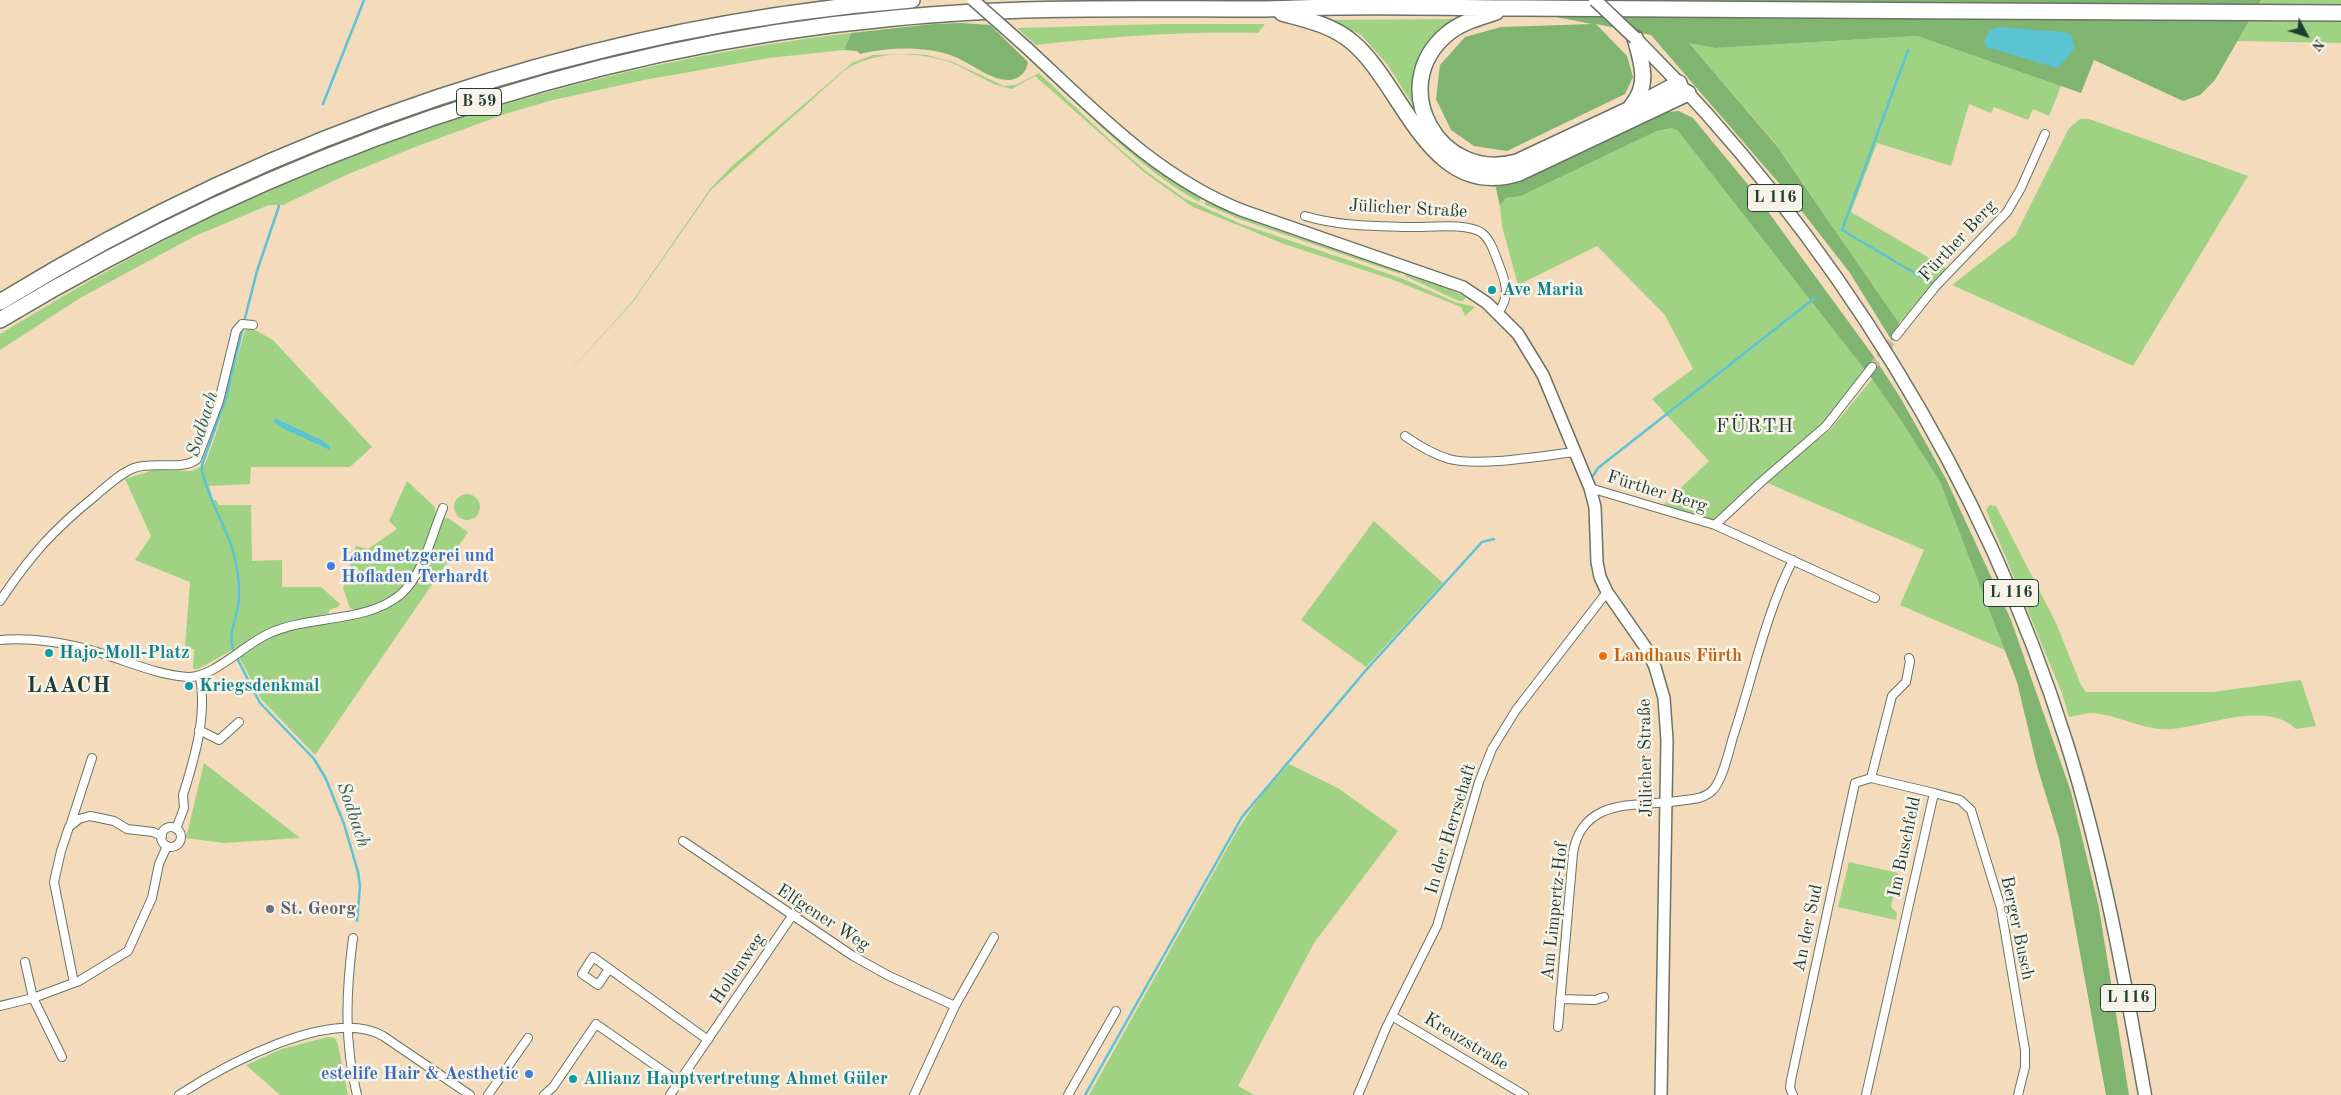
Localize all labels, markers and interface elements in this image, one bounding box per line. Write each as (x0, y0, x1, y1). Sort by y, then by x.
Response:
north arrow (2281, 10, 2331, 60)
text: N (2309, 36, 2326, 53)
road number: B 59 (456, 88, 502, 115)
road number: L 116 (1748, 184, 1802, 212)
street label: Jülicher Straße (1348, 195, 1468, 223)
street label: Fürther Berg (1915, 196, 2001, 286)
place label: Ave Maria (1502, 279, 1584, 301)
marker: Ave Maria (1486, 284, 1498, 296)
water label: Sodbach (182, 388, 224, 460)
district label: FÜRTH (1715, 415, 1795, 439)
street label: Fürther Berg (1604, 467, 1710, 517)
place label: Landmetzgerei und Hofladen Terhardt (341, 545, 494, 588)
marker: Landmetzgerei und Hofladen Terhardt (325, 560, 337, 572)
road number: L 116 (1984, 580, 2038, 606)
place label: Hajo-Moll-Platz (59, 642, 189, 664)
place label: Landhaus Fürth (1613, 645, 1742, 667)
marker: Hajo-Moll-Platz (43, 647, 55, 659)
marker: Landhaus Fürth (1597, 650, 1609, 662)
district label: LAACH (26, 673, 112, 699)
place label: Kriegsdenkmal (199, 675, 320, 697)
marker: Kriegsdenkmal (183, 680, 195, 692)
street label: Jülicher Straße (1634, 698, 1658, 818)
street label: In der Herrschaft (1421, 761, 1481, 897)
water label: Sodbach (331, 779, 375, 851)
street label: Im Buschfeld (1884, 795, 1926, 899)
street label: Am Limpertz-Hof (1537, 841, 1573, 981)
street label: Berger Busch (1995, 874, 2039, 982)
street label: Elfgener Weg (772, 880, 874, 956)
street label: An der Sud (1788, 882, 1828, 974)
place label: St. Georg (280, 898, 356, 920)
marker: St. Georg (264, 903, 276, 915)
street label: Hollenweg (706, 929, 770, 1009)
road number: L 116 (2100, 984, 2156, 1011)
street label: Kreuzstraße (1420, 1008, 1512, 1076)
place label: estelife Hair & Aesthetic (321, 1063, 519, 1085)
marker: estelife Hair & Aesthetic (523, 1068, 535, 1080)
place label: Allianz Hauptvertretung Ahmet Güler (583, 1068, 888, 1090)
marker: Allianz Hauptvertretung Ahmet Güler (567, 1073, 579, 1085)

